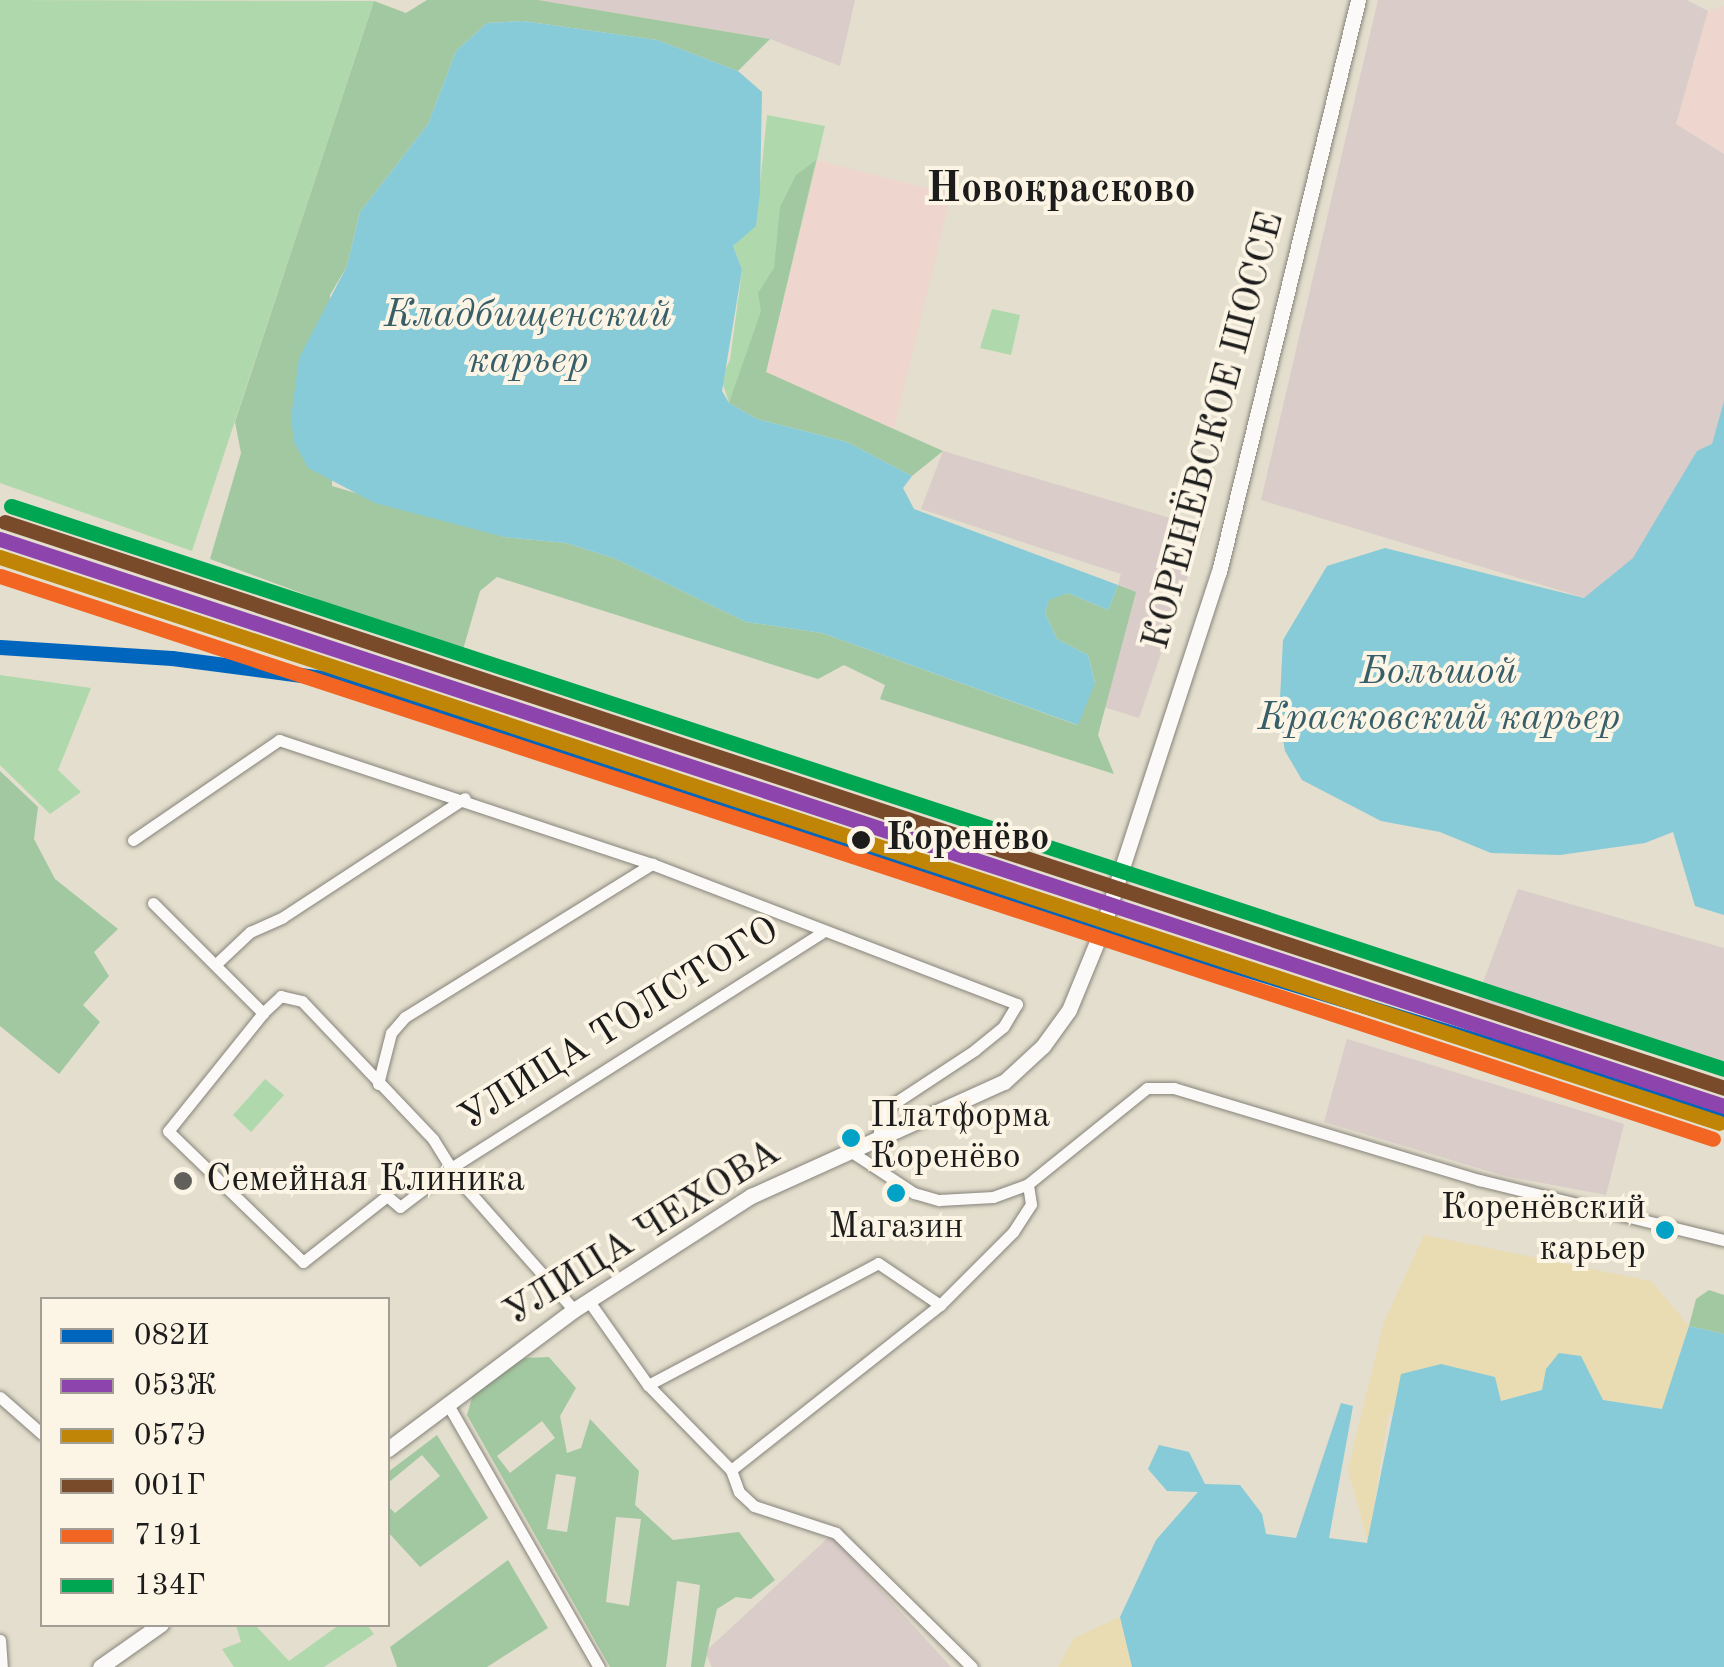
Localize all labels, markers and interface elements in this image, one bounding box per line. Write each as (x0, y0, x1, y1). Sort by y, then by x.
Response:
district label: Новокрасково (926, 165, 1196, 215)
street label: КОРЕНЁВСКОЕ ШОССЕ (1135, 207, 1295, 655)
water label: Кладбищенский карьер (384, 292, 672, 386)
water label: Большой Красковский карьер (1258, 649, 1620, 743)
place label: Коренёво (886, 817, 1049, 863)
marker: Коренёво (845, 824, 877, 856)
street label: УЛИЦА ТОЛСТОГО (452, 908, 788, 1142)
place label: Платформа Коренёво (870, 1095, 1050, 1180)
marker: Платформа Коренёво (841, 1128, 861, 1148)
street label: УЛИЦА ЧЕХОВА (497, 1131, 789, 1337)
place label: Семейная Клиника (206, 1158, 525, 1204)
marker: Семейная Клиника (170, 1168, 196, 1194)
marker: Магазин (886, 1183, 906, 1203)
place label: Коренёвский карьер (1441, 1187, 1646, 1272)
place label: Магазин (829, 1207, 963, 1251)
marker: Коренёвский карьер (1655, 1220, 1675, 1240)
legend (40, 1297, 390, 1627)
text: 082И (134, 1321, 209, 1351)
text: 053Ж (134, 1371, 216, 1401)
text: 057Э (134, 1421, 205, 1451)
text: 001Г (134, 1471, 206, 1501)
text: 7191 (134, 1521, 204, 1551)
text: 134Г (134, 1571, 206, 1601)

